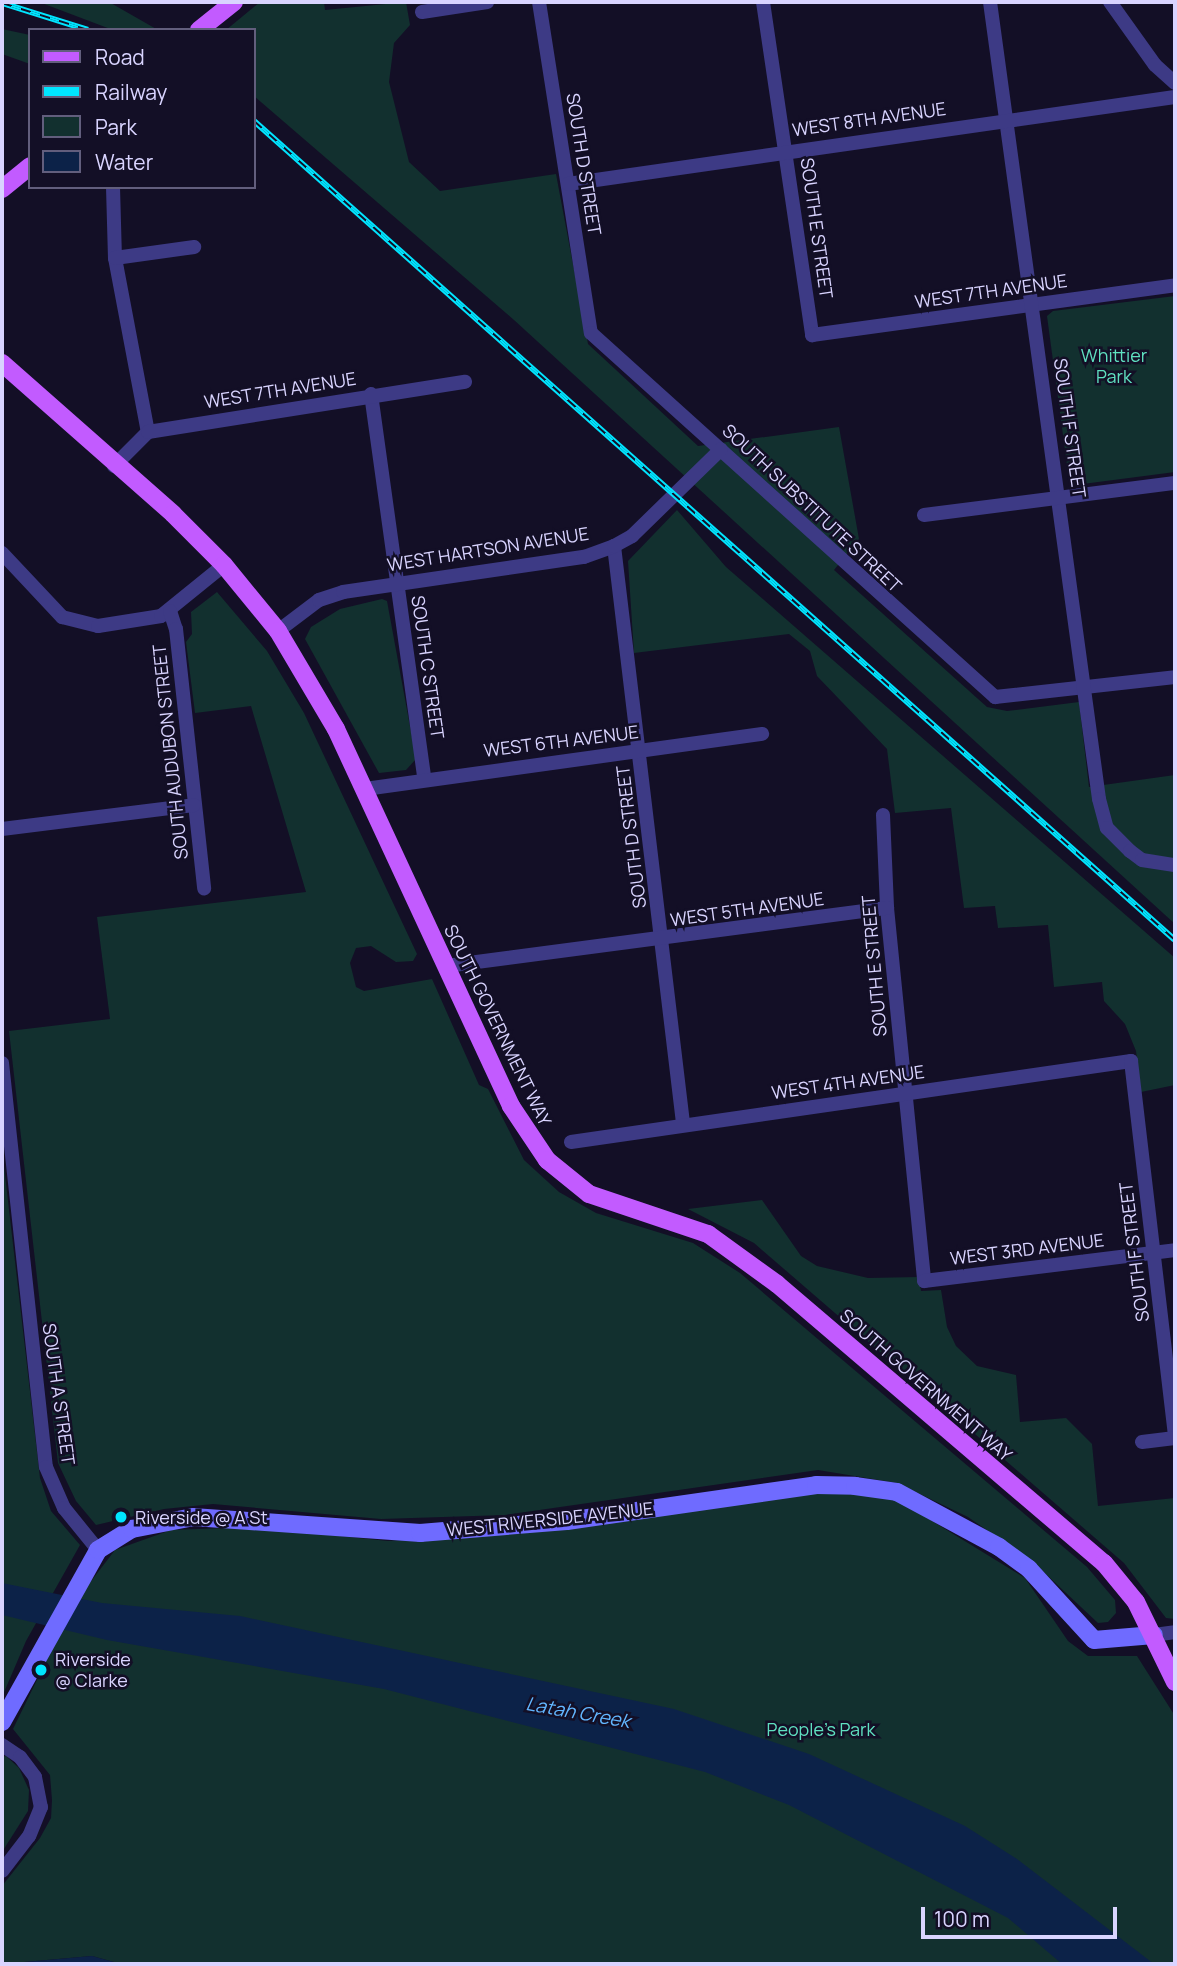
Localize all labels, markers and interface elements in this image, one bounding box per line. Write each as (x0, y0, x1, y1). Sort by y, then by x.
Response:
legend (28, 28, 256, 189)
text: Road (95, 43, 145, 71)
text: Railway (95, 78, 167, 106)
street label: SOUTH D STREET (562, 91, 606, 237)
street label: WEST 8TH AVENUE (790, 97, 948, 141)
text: Park (95, 113, 137, 141)
text: Water (95, 148, 153, 176)
street label: SOUTH E STREET (796, 156, 838, 300)
street label: WEST 7TH AVENUE (913, 270, 1069, 312)
park label: Whittier Park (1081, 345, 1147, 388)
street label: SOUTH F STREET (1050, 357, 1090, 499)
street label: WEST 7TH AVENUE (202, 367, 358, 413)
street label: SOUTH SUBSTITUTE STREET (718, 419, 906, 597)
street label: WEST HARTSON AVENUE (385, 522, 591, 576)
street label: SOUTH C STREET (407, 594, 449, 740)
street label: SOUTH AUDUBON STREET (148, 643, 192, 861)
street label: WEST 6TH AVENUE (482, 721, 640, 761)
street label: SOUTH D STREET (612, 764, 650, 910)
street label: WEST 5TH AVENUE (668, 887, 826, 931)
street label: SOUTH E STREET (857, 894, 891, 1038)
street label: SOUTH GOVERNMENT WAY (440, 921, 556, 1129)
street label: WEST 4TH AVENUE (770, 1061, 926, 1103)
street label: SOUTH F STREET (1115, 1181, 1153, 1323)
street label: WEST 3RD AVENUE (949, 1229, 1105, 1269)
street label: SOUTH GOVERNMENT WAY (835, 1304, 1017, 1466)
street label: SOUTH A STREET (38, 1322, 80, 1466)
street label: WEST RIVERSIDE AVENUE (446, 1497, 654, 1541)
place label: Riverside @ A St (135, 1506, 268, 1528)
marker: Riverside @ A St (113, 1509, 129, 1525)
place label: Riverside @ Clarke (55, 1649, 131, 1692)
marker: Riverside @ Clarke (33, 1662, 49, 1678)
water label: Latah Creek (524, 1693, 632, 1733)
park label: People's Park (767, 1718, 875, 1740)
scale bar (925, 1892, 1121, 1936)
text: 100 m (934, 1905, 990, 1933)

